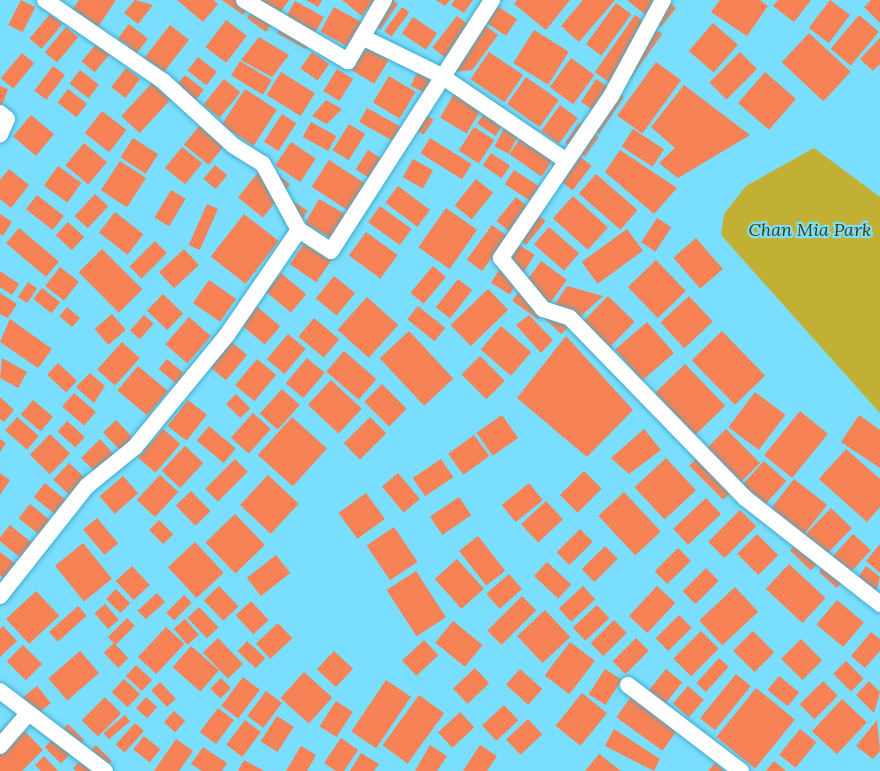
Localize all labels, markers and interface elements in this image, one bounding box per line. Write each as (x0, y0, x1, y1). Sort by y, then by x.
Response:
park label: Chan Mia Park (749, 219, 871, 241)

